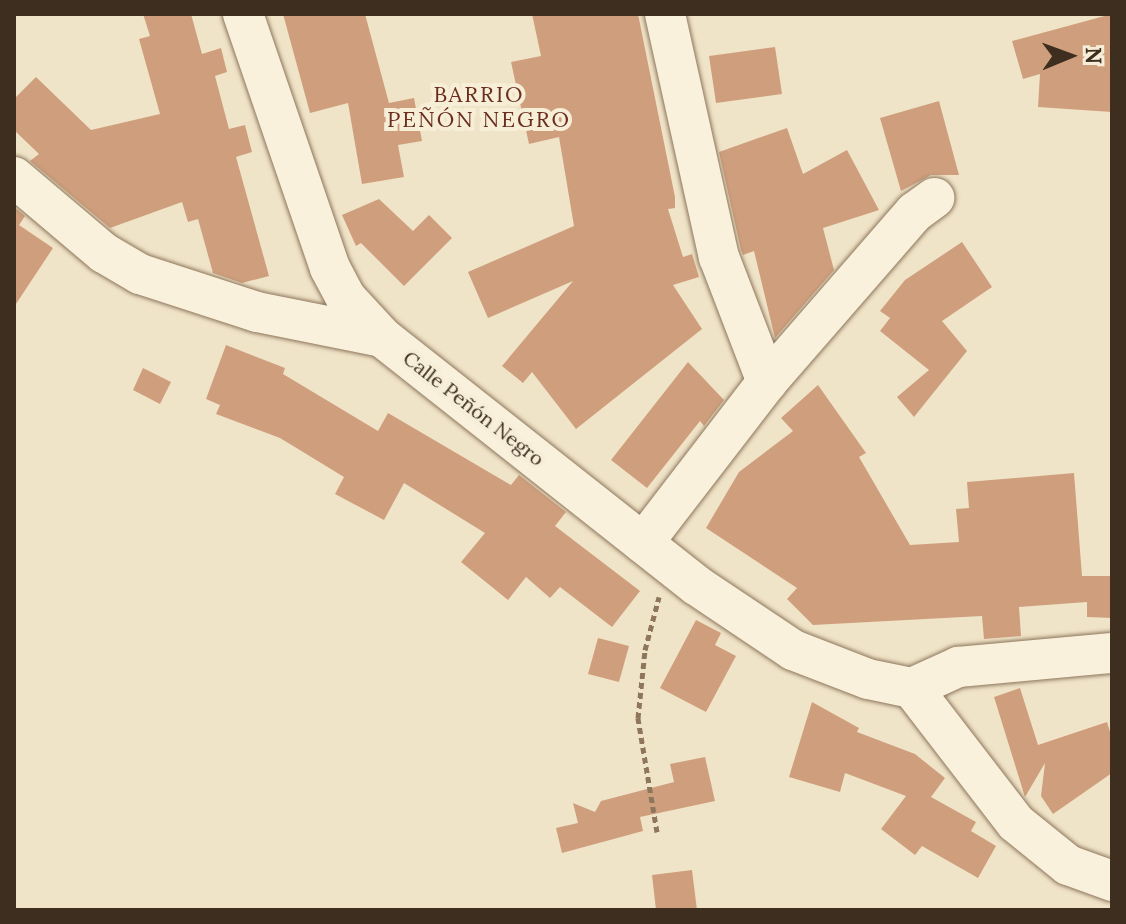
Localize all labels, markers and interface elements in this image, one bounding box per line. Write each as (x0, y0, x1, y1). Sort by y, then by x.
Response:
north arrow (1030, 16, 1110, 96)
text: N (1080, 47, 1108, 64)
district label: BARRIO PEÑÓN NEGRO (387, 81, 571, 132)
street label: Calle Peñón Negro (399, 345, 549, 471)

